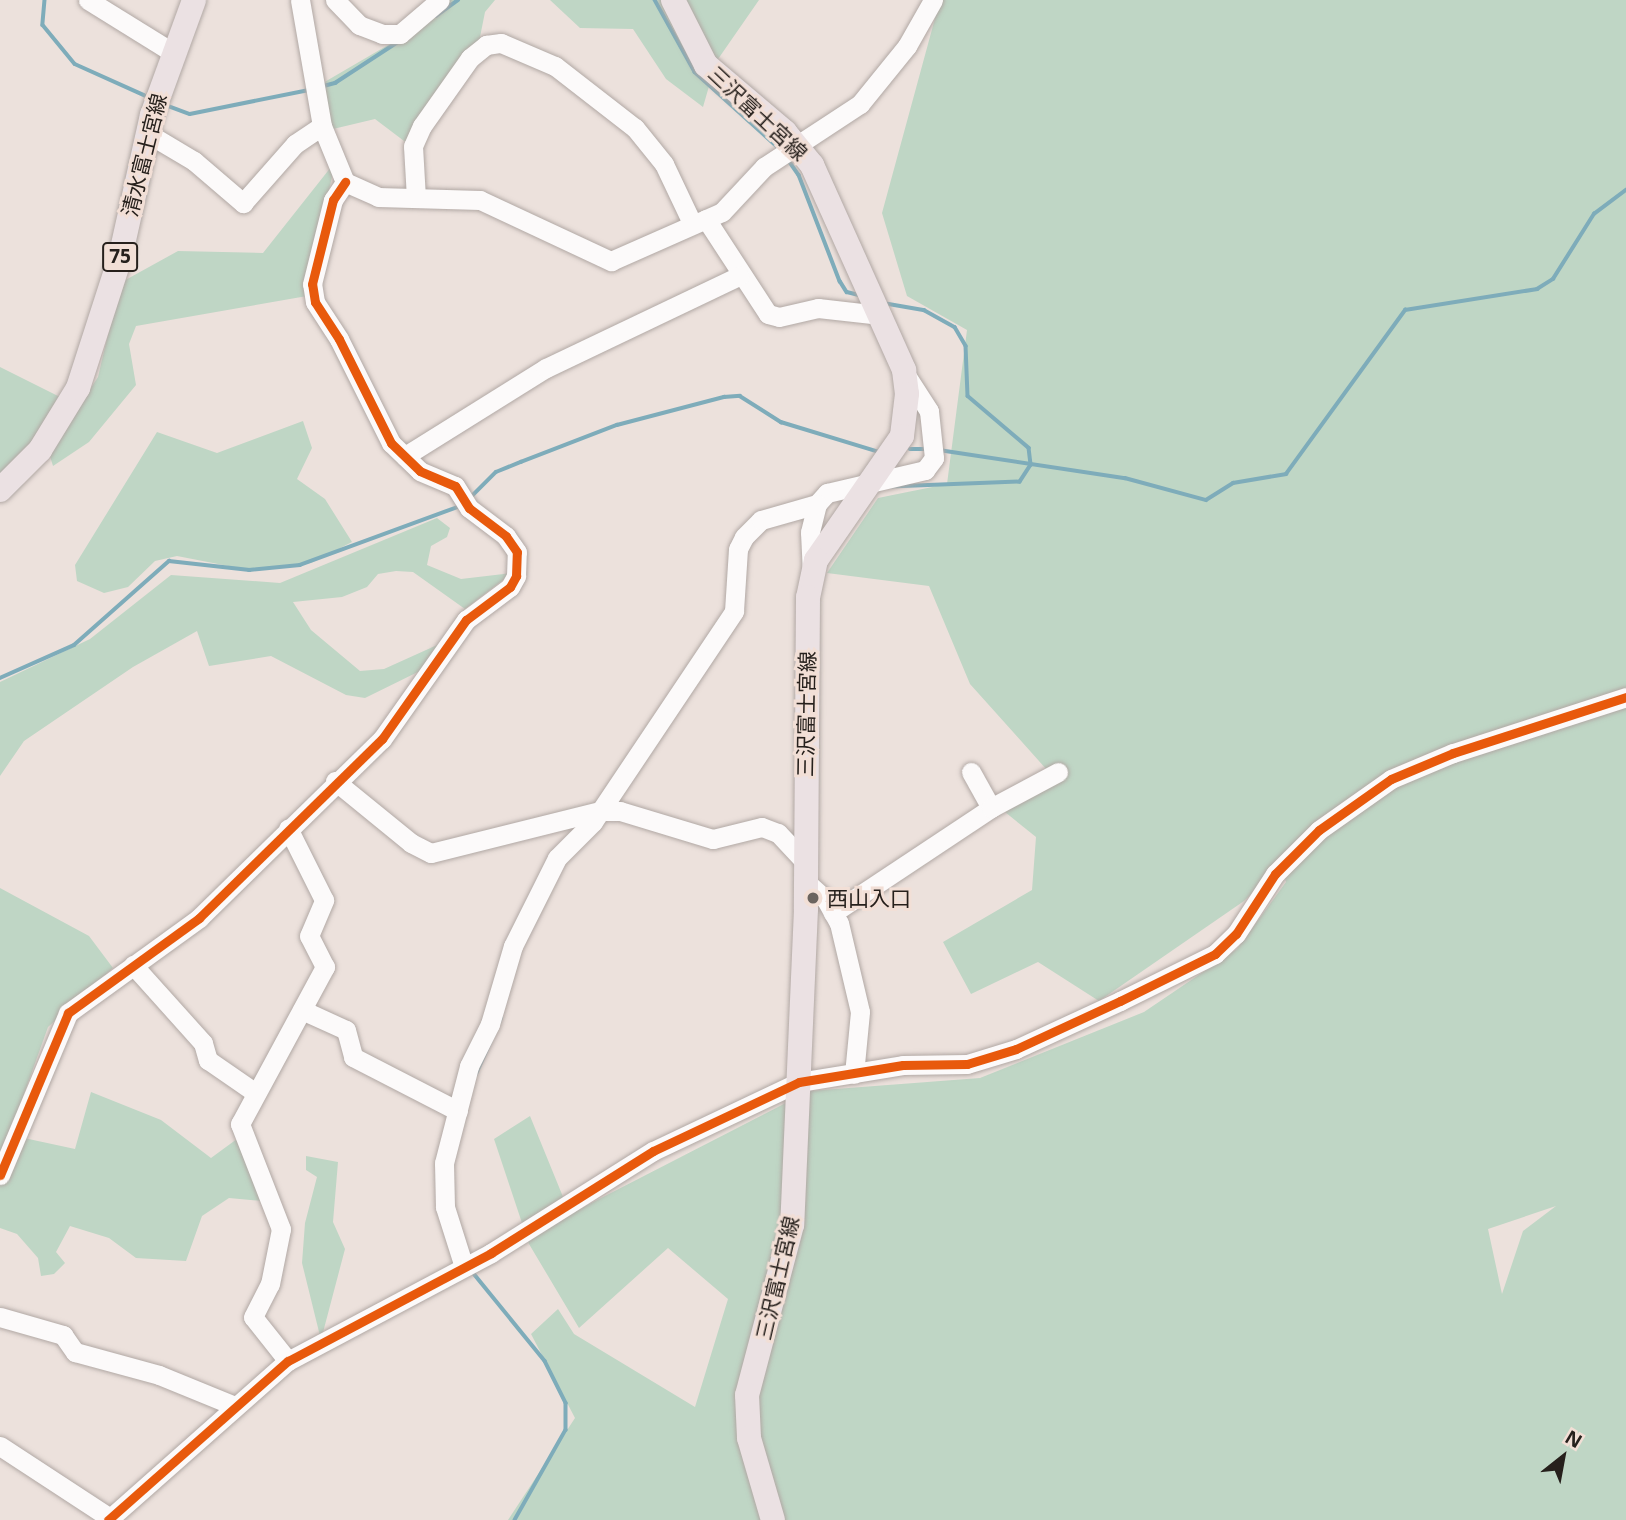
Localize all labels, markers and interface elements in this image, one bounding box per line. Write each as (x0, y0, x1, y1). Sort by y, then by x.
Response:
street label: 三沢富士宮線 (703, 61, 813, 165)
street label: 清水富士宮線 (117, 91, 171, 219)
road number: 75 (101, 242, 139, 272)
street label: 三沢富士宮線 (792, 651, 820, 777)
place label: 西山入口 (827, 885, 911, 911)
marker: 西山入口 (805, 890, 821, 906)
street label: 三沢富士宮線 (751, 1214, 803, 1342)
north arrow (1528, 1422, 1598, 1492)
text: N (1560, 1424, 1587, 1454)

